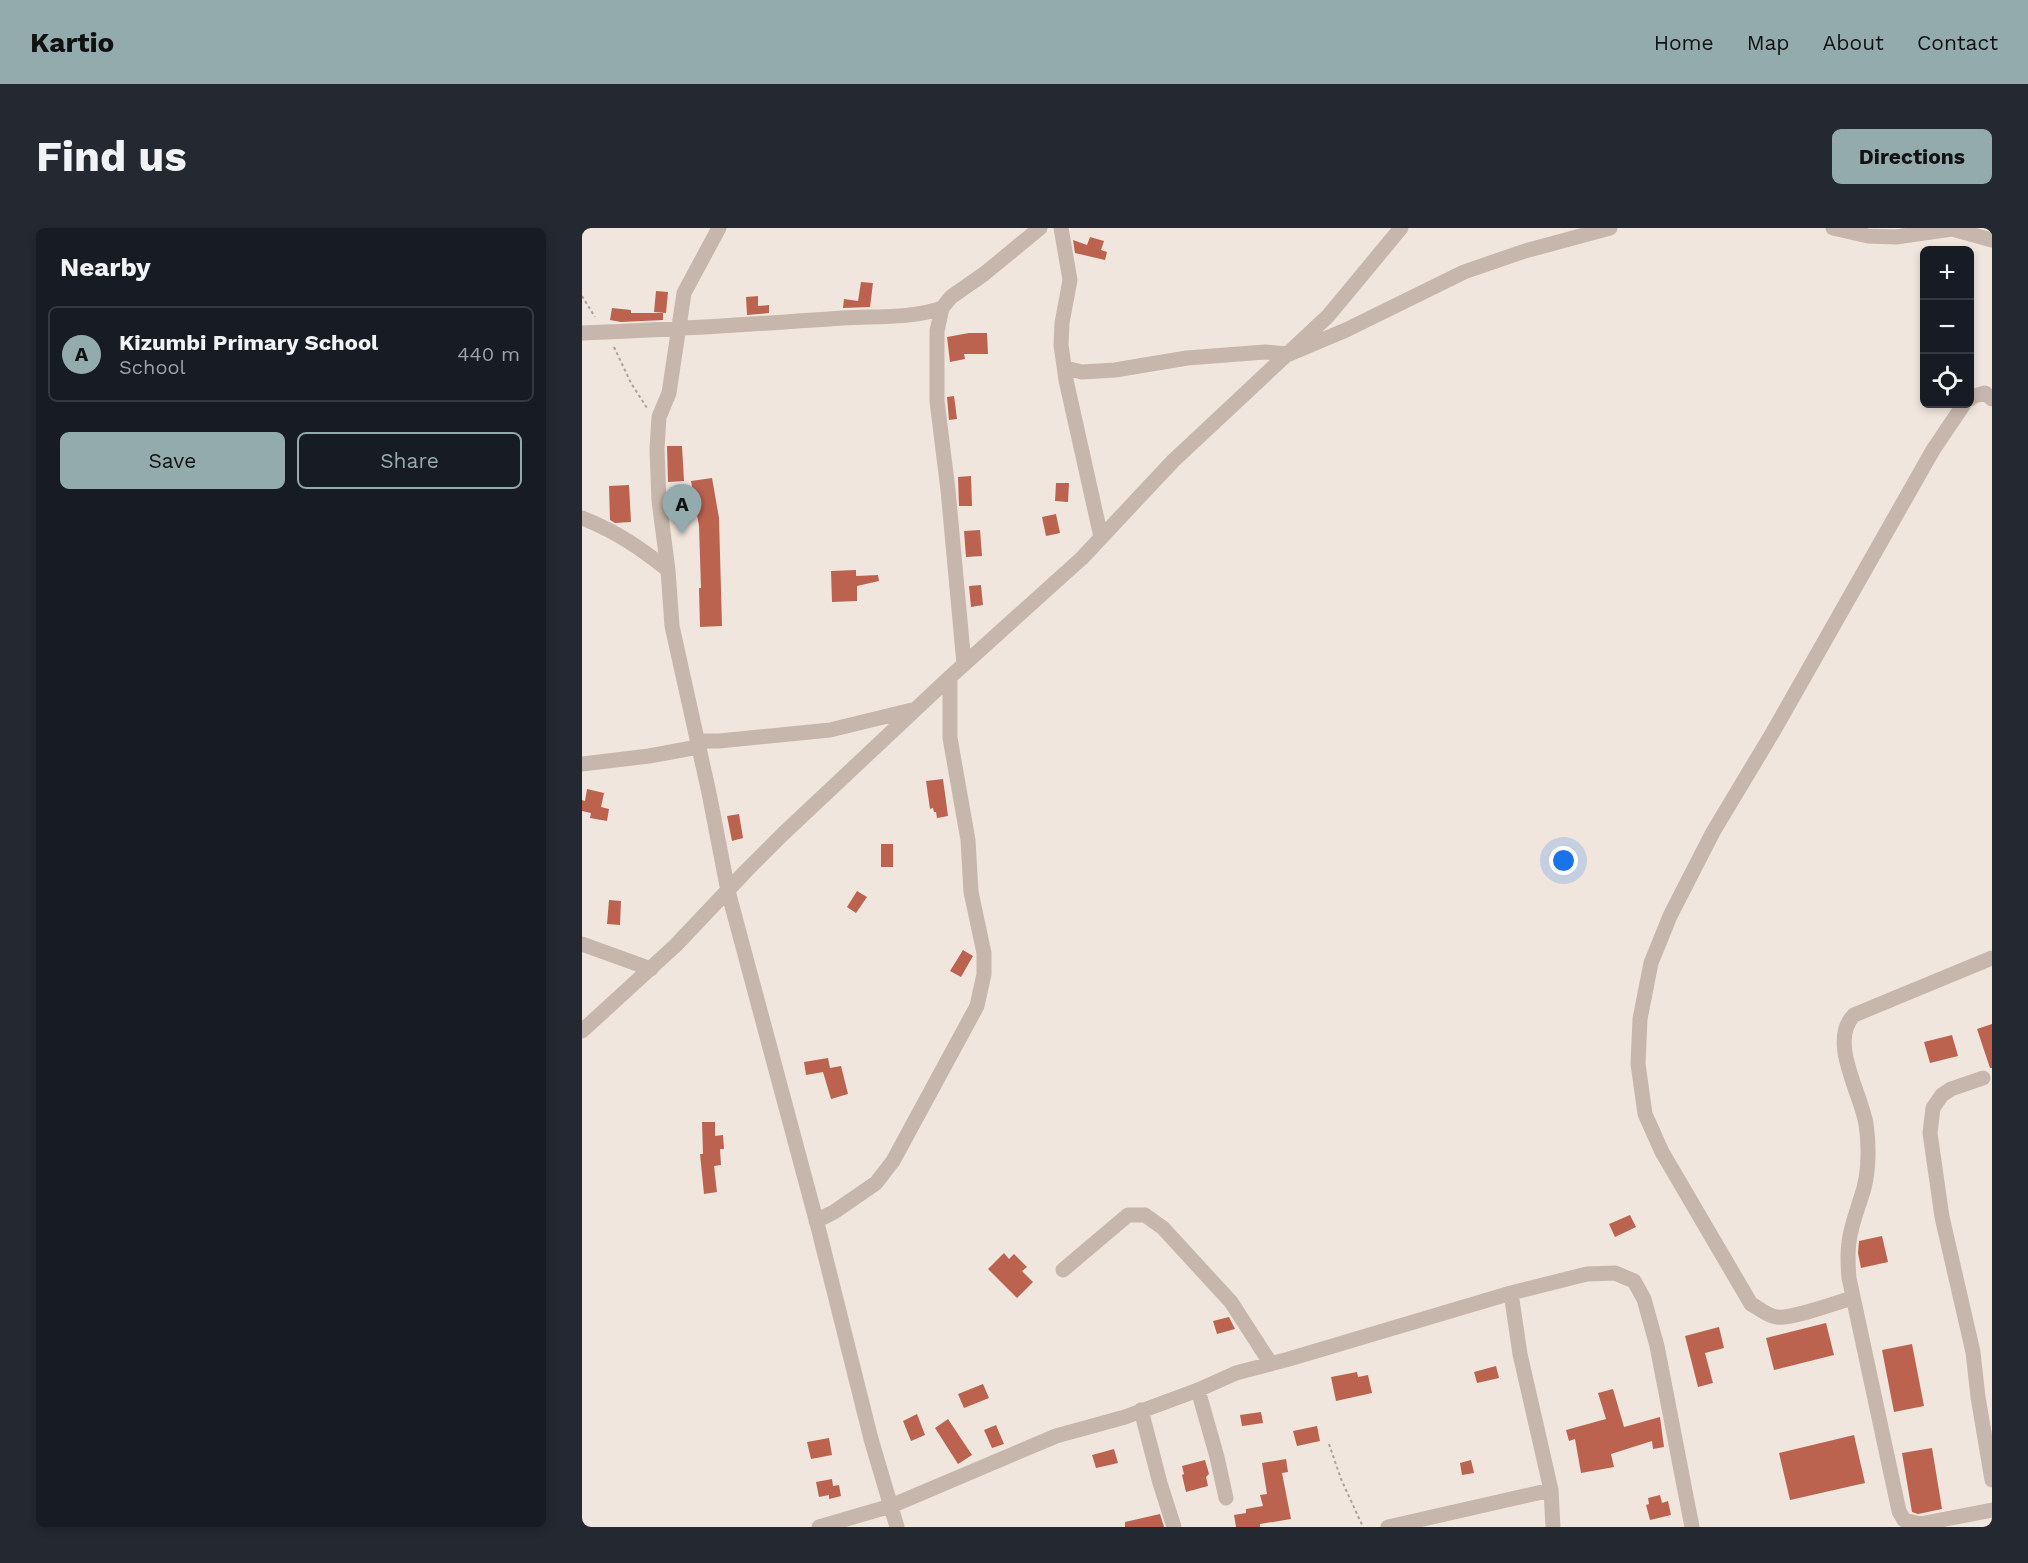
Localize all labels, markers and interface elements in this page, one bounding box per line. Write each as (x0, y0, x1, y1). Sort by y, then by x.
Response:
text: Kartio (30, 26, 114, 59)
text: Home (1654, 30, 1714, 55)
text: Map (1747, 30, 1790, 55)
text: About (1823, 30, 1884, 55)
text: Contact (1917, 30, 1998, 55)
button: Directions (1832, 129, 1992, 184)
text: Find us (36, 132, 187, 181)
map controls (1920, 246, 1974, 408)
button: + (1920, 246, 1974, 300)
text: Nearby (60, 252, 151, 282)
button: − (1920, 300, 1974, 354)
text: Kizumbi Primary School (119, 330, 378, 355)
text: A (75, 342, 88, 366)
text: 440 m (457, 342, 520, 366)
button: locate (1920, 354, 1974, 408)
text: School (119, 355, 186, 379)
button: Save (60, 432, 285, 489)
button: Share (297, 432, 522, 489)
pin: A (662, 484, 702, 534)
your location (1549, 846, 1578, 875)

